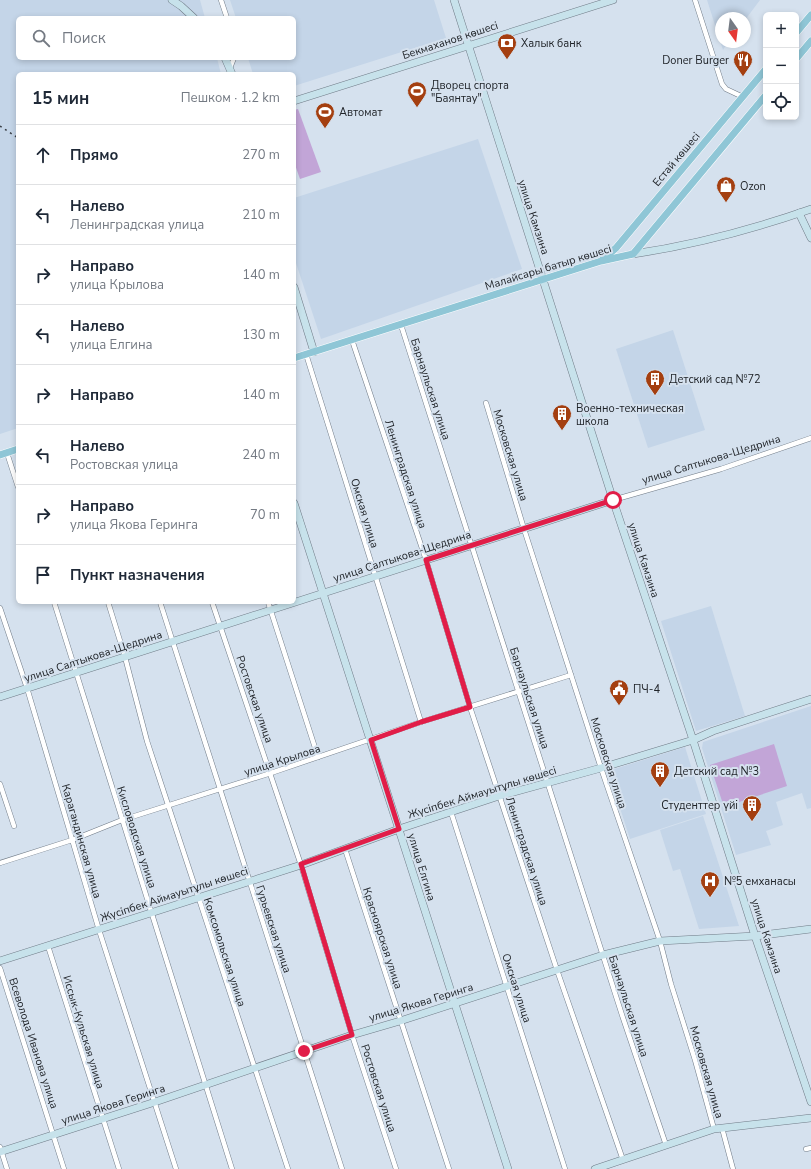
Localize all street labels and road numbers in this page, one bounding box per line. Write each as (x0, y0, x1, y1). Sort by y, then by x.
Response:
street label: Бекмаханов көшесі (400, 18, 500, 63)
street label: Естай көшесі (649, 129, 703, 190)
street label: улица Камзина (514, 178, 553, 257)
street label: Малайсары батыр көшесі (483, 241, 613, 294)
street label: Барнаульская улица (407, 336, 454, 442)
street label: Московская улица (489, 407, 532, 503)
street label: Ленинградская улица (381, 418, 430, 531)
street label: улица Салтыкова-Щедрина (640, 431, 782, 488)
street label: Омская улица (347, 477, 382, 550)
street label: улица Камзина (624, 521, 663, 600)
street label: улица Салтыкова-Щедрина (331, 527, 473, 586)
street label: улица Салтыкова-Щедрина (22, 627, 164, 686)
street label: Барнаульская улица (506, 645, 553, 751)
street label: Ростовская улица (233, 653, 277, 745)
street label: Московская улица (587, 716, 630, 811)
street label: улица Крылова (242, 741, 322, 780)
street label: Жүсіпбек Аймауытұлы көшесі (406, 763, 558, 822)
street label: Карагандинская улица (58, 782, 105, 900)
street label: Кисловодская улица (113, 784, 160, 890)
street label: Ленинградская улица (502, 795, 551, 908)
street label: улица Елгина (404, 832, 439, 903)
street label: Жүсіпбек Аймауытұлы көшесі (98, 863, 250, 925)
street label: Гурьевская улица (252, 883, 295, 975)
street label: Красноярская улица (359, 885, 406, 991)
street label: Комсомольская улица (200, 896, 249, 1009)
street label: улица Камзина (747, 897, 786, 976)
street label: Омская улица (498, 952, 535, 1025)
street label: Барнаульская улица (605, 953, 652, 1059)
street label: Иссык-Кульская улица (59, 974, 108, 1091)
street label: Всеволода Иванова улица (5, 976, 62, 1111)
street label: улица Якова Геринга (367, 979, 475, 1025)
street label: Московская улица (686, 1024, 727, 1120)
street label: Ростовская улица (357, 1042, 400, 1134)
street label: улица Якова Геринга (59, 1081, 167, 1128)

